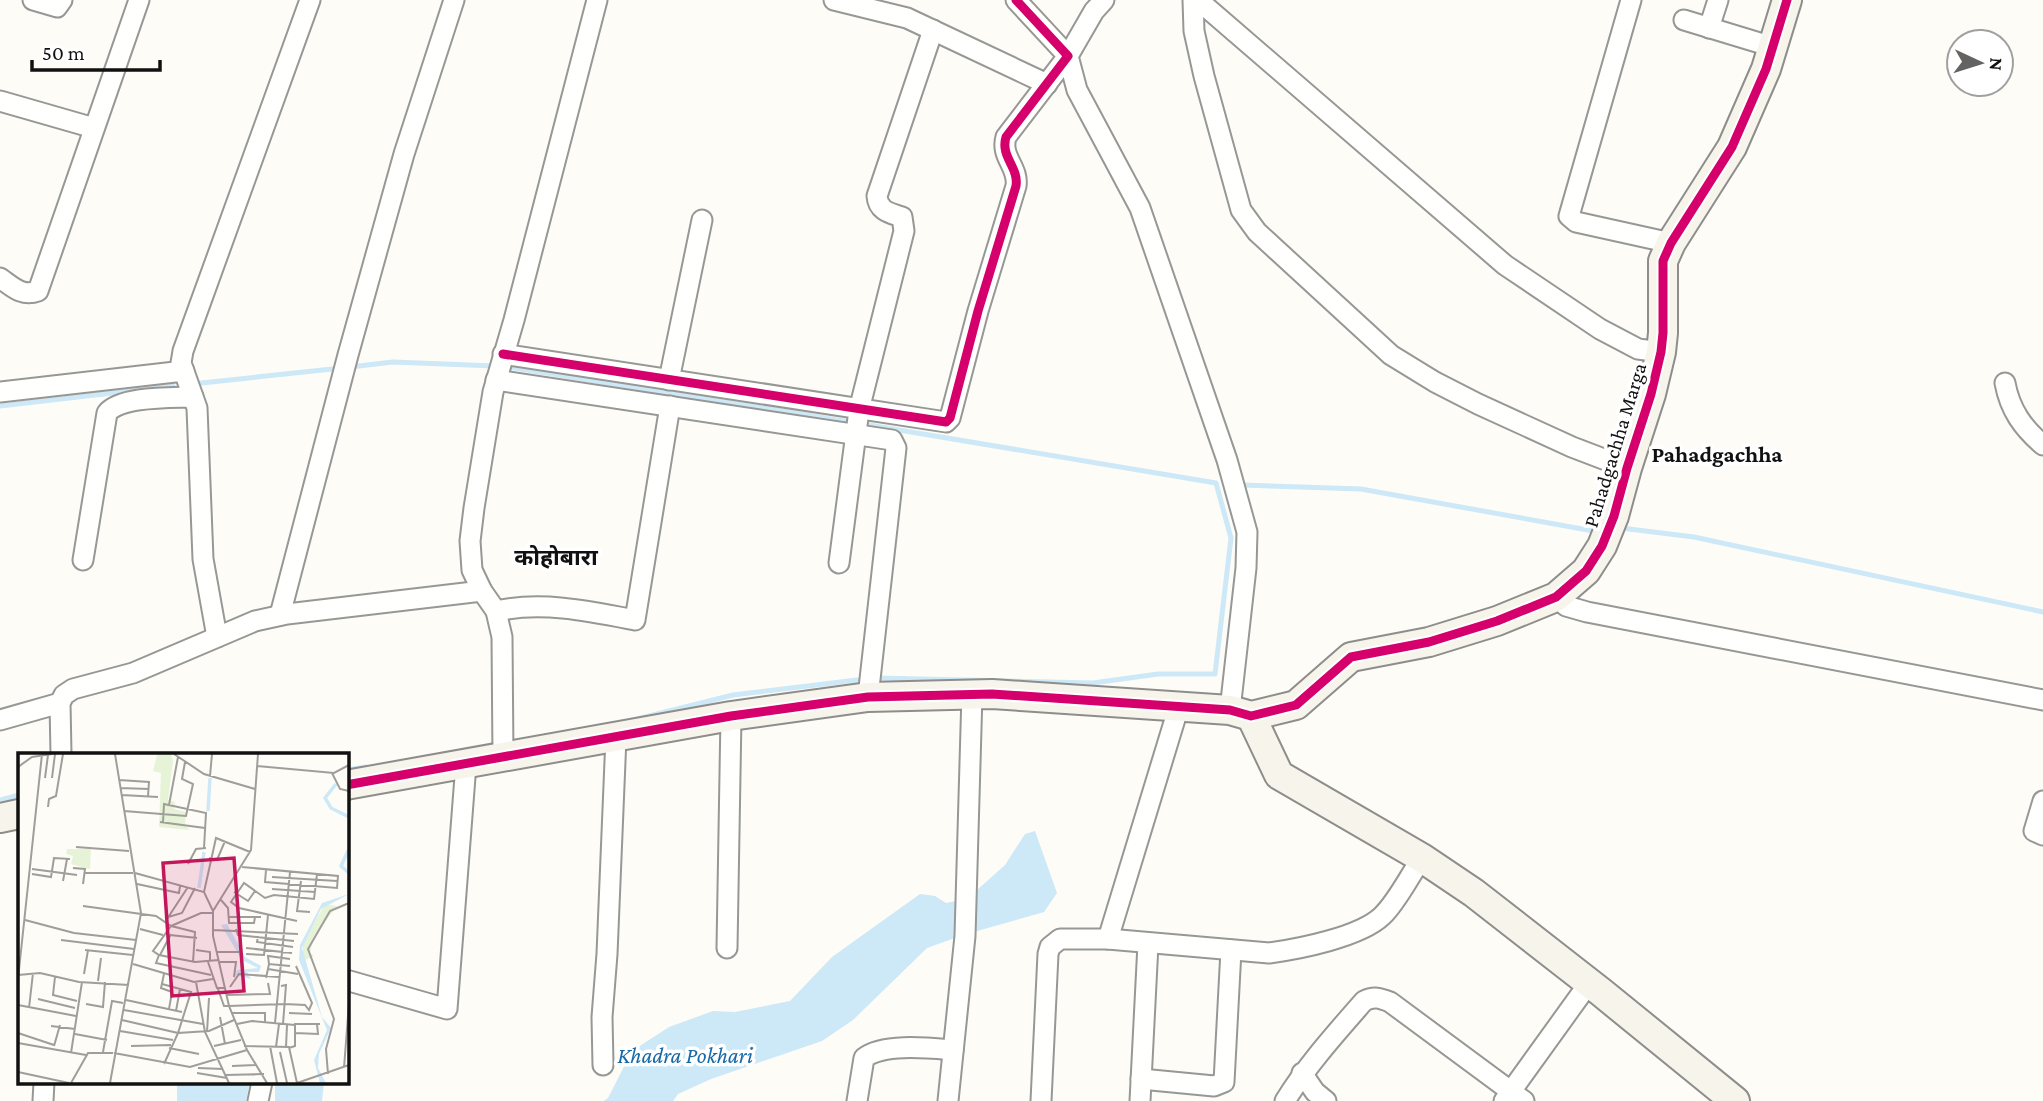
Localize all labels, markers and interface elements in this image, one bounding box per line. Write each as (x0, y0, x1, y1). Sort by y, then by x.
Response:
scale bar (32, 28, 159, 72)
north arrow (1945, 28, 2015, 98)
text: 50 m (42, 41, 85, 65)
text: N (1986, 57, 2007, 71)
street label: Pahadgachha Marga (1579, 360, 1652, 530)
district label: Pahadgachha (1651, 441, 1783, 467)
district label: कोहोबारा (514, 544, 599, 570)
inset map (18, 753, 348, 1084)
water label: Khadra Pokhari (617, 1042, 754, 1068)

